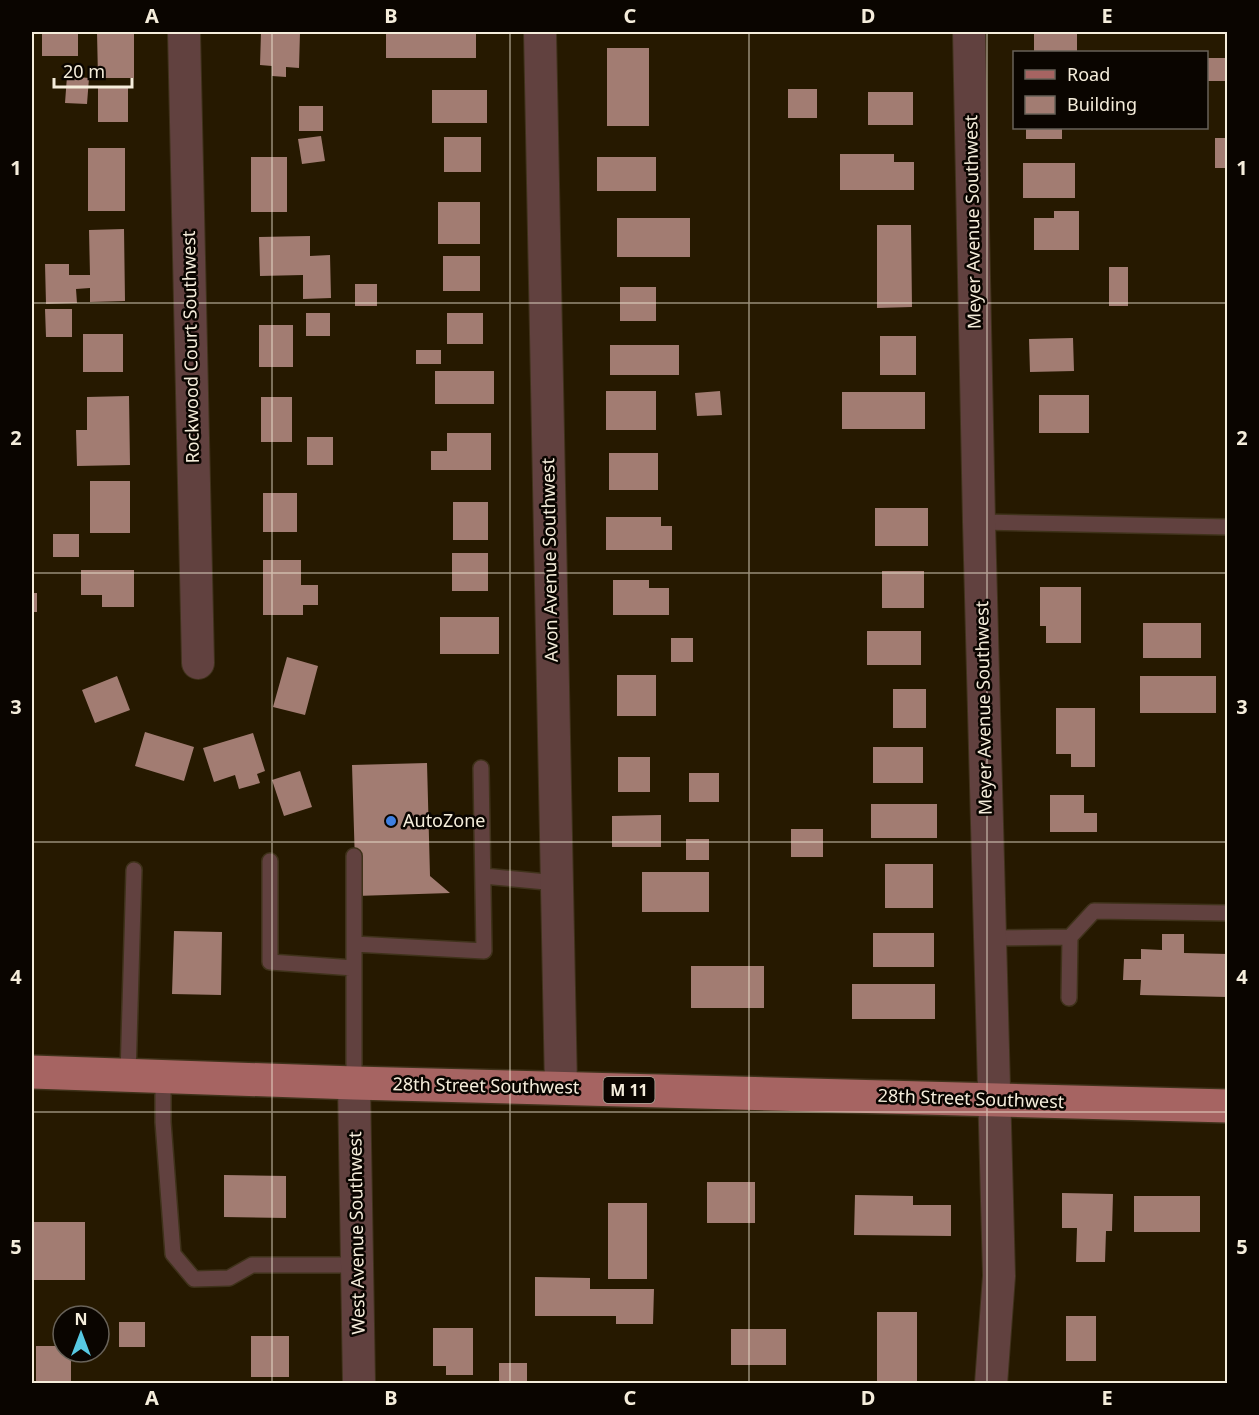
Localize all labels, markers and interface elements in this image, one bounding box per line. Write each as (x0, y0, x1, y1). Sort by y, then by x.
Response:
text: A (145, 2, 159, 29)
text: B (384, 2, 398, 29)
text: C (624, 2, 637, 29)
text: D (861, 2, 875, 29)
text: E (1101, 2, 1113, 29)
scale bar (54, 51, 132, 89)
legend (1013, 51, 1208, 129)
text: 20 m (63, 59, 105, 83)
text: Road (1067, 62, 1110, 86)
text: Building (1067, 92, 1137, 116)
street label: Meyer Avenue Southwest (958, 114, 986, 329)
text: 1 (10, 154, 22, 181)
text: 1 (1236, 154, 1248, 181)
street label: Rockwood Court Southwest (176, 230, 204, 464)
text: 2 (10, 424, 22, 451)
text: 2 (1236, 424, 1248, 451)
street label: Avon Avenue Southwest (535, 457, 563, 662)
street label: Meyer Avenue Southwest (969, 600, 997, 815)
text: 3 (10, 693, 22, 720)
text: 3 (1236, 693, 1248, 720)
place label: AutoZone (403, 808, 485, 832)
marker: AutoZone (384, 814, 398, 828)
text: 4 (10, 963, 22, 990)
text: 4 (1236, 963, 1248, 990)
street label: 28th Street Southwest (392, 1071, 580, 1099)
road number: M 11 (604, 1077, 654, 1103)
street label: 28th Street Southwest (877, 1083, 1065, 1113)
street label: West Avenue Southwest (342, 1131, 370, 1335)
text: 5 (10, 1233, 22, 1260)
text: 5 (1236, 1233, 1248, 1260)
north arrow (51, 1304, 111, 1364)
text: N (74, 1308, 88, 1330)
text: A (145, 1384, 159, 1411)
text: B (384, 1384, 398, 1411)
text: C (624, 1384, 637, 1411)
text: D (861, 1384, 875, 1411)
text: E (1101, 1384, 1113, 1411)

